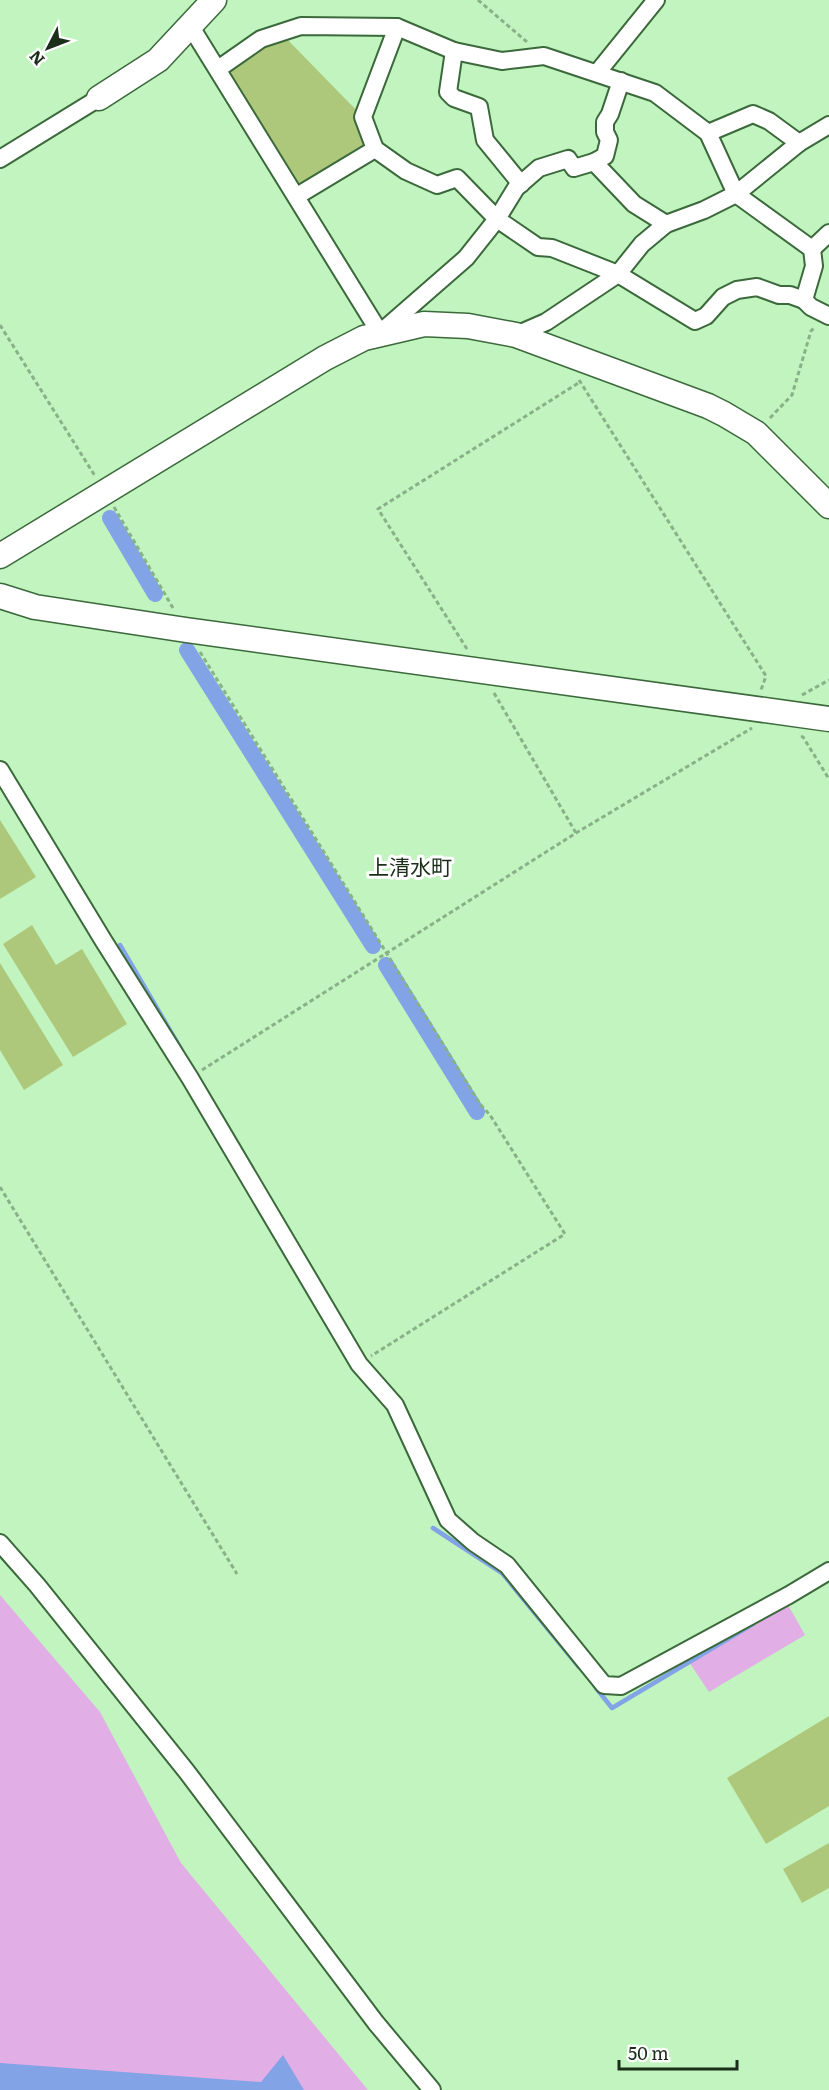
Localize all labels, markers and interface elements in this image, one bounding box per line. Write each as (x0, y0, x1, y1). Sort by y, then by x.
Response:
north arrow (18, 18, 78, 78)
text: N (23, 46, 50, 72)
district label: 上清水町 (368, 850, 452, 881)
scale bar (619, 2033, 738, 2071)
text: 50 m (628, 2039, 669, 2066)

